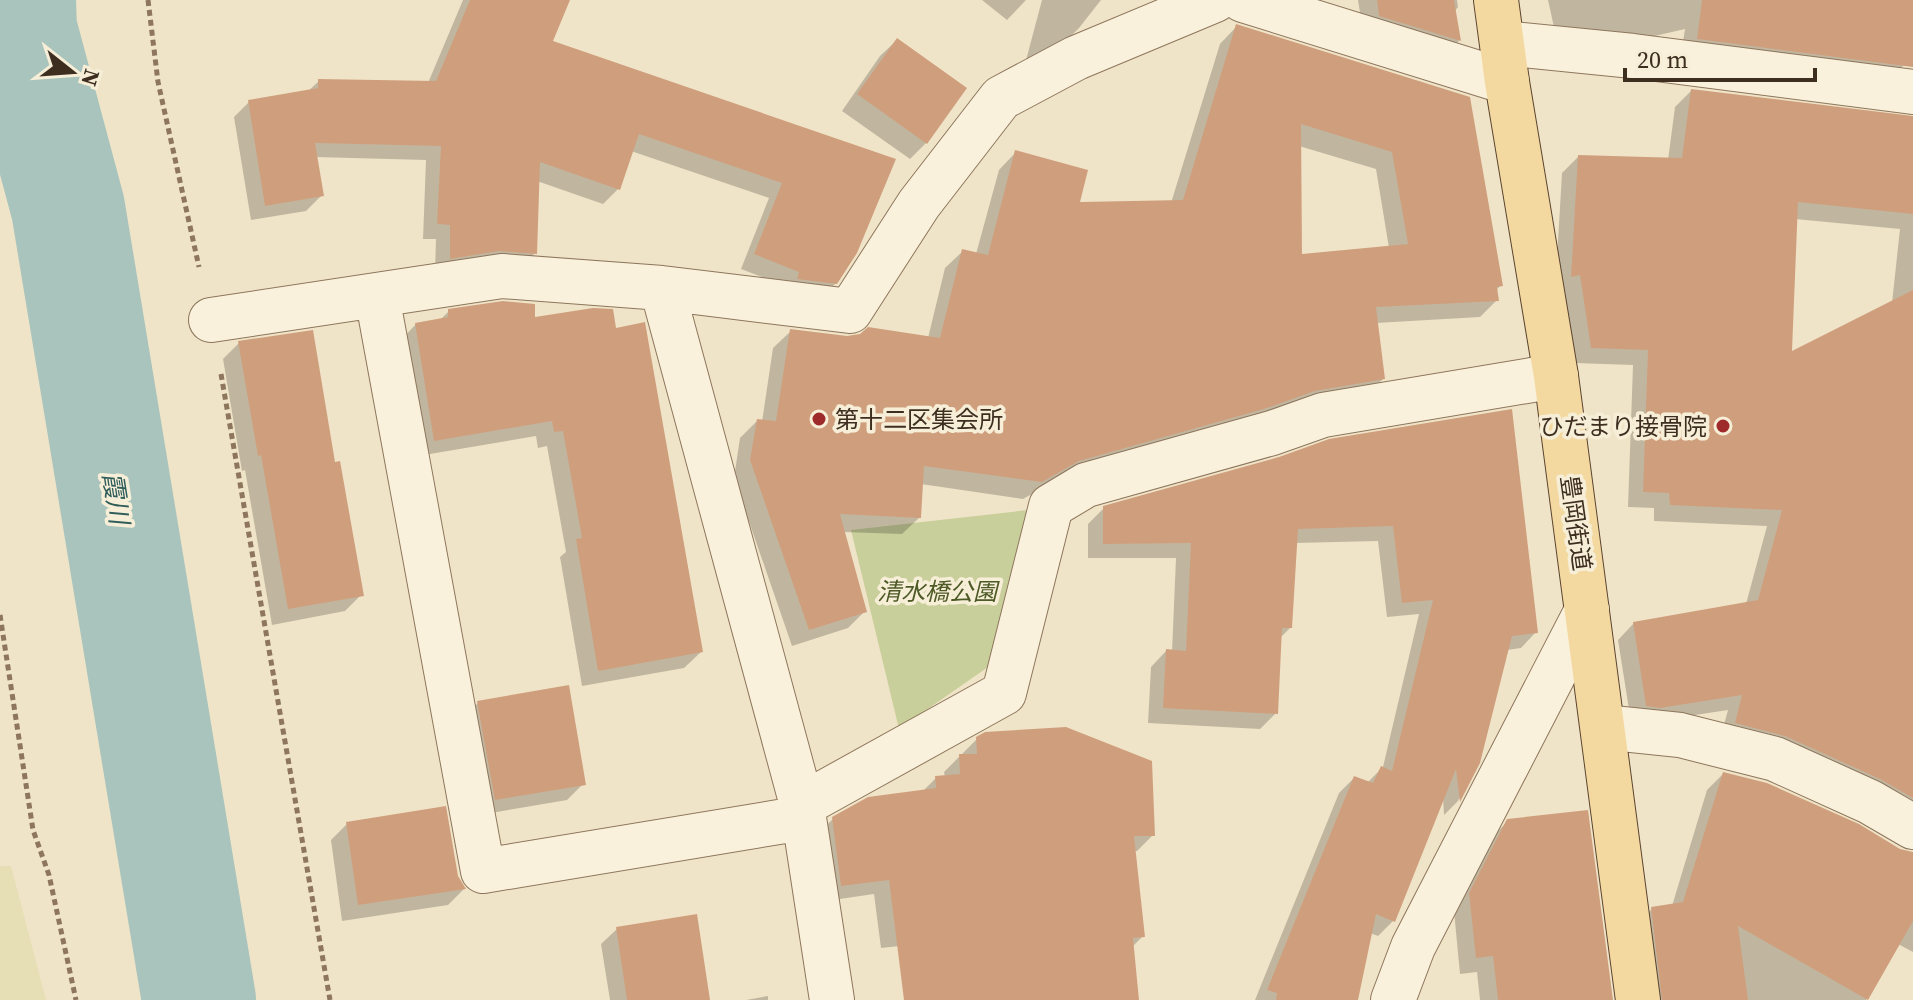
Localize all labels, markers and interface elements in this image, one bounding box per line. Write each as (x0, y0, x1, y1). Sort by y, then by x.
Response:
north arrow (32, 32, 112, 112)
scale bar (1625, 32, 1815, 82)
text: 20 m (1637, 43, 1688, 76)
text: N (74, 66, 108, 90)
place label: 第十二区集会所 (835, 403, 1003, 436)
marker: 第十二区集会所 (810, 410, 828, 428)
place label: ひだまり接骨院 (1539, 410, 1707, 443)
marker: ひだまり接骨院 (1714, 417, 1732, 435)
water label: 霞川 (94, 469, 138, 529)
street label: 豊岡街道 (1553, 473, 1599, 573)
park label: 清水橋公園 (877, 575, 1000, 608)

